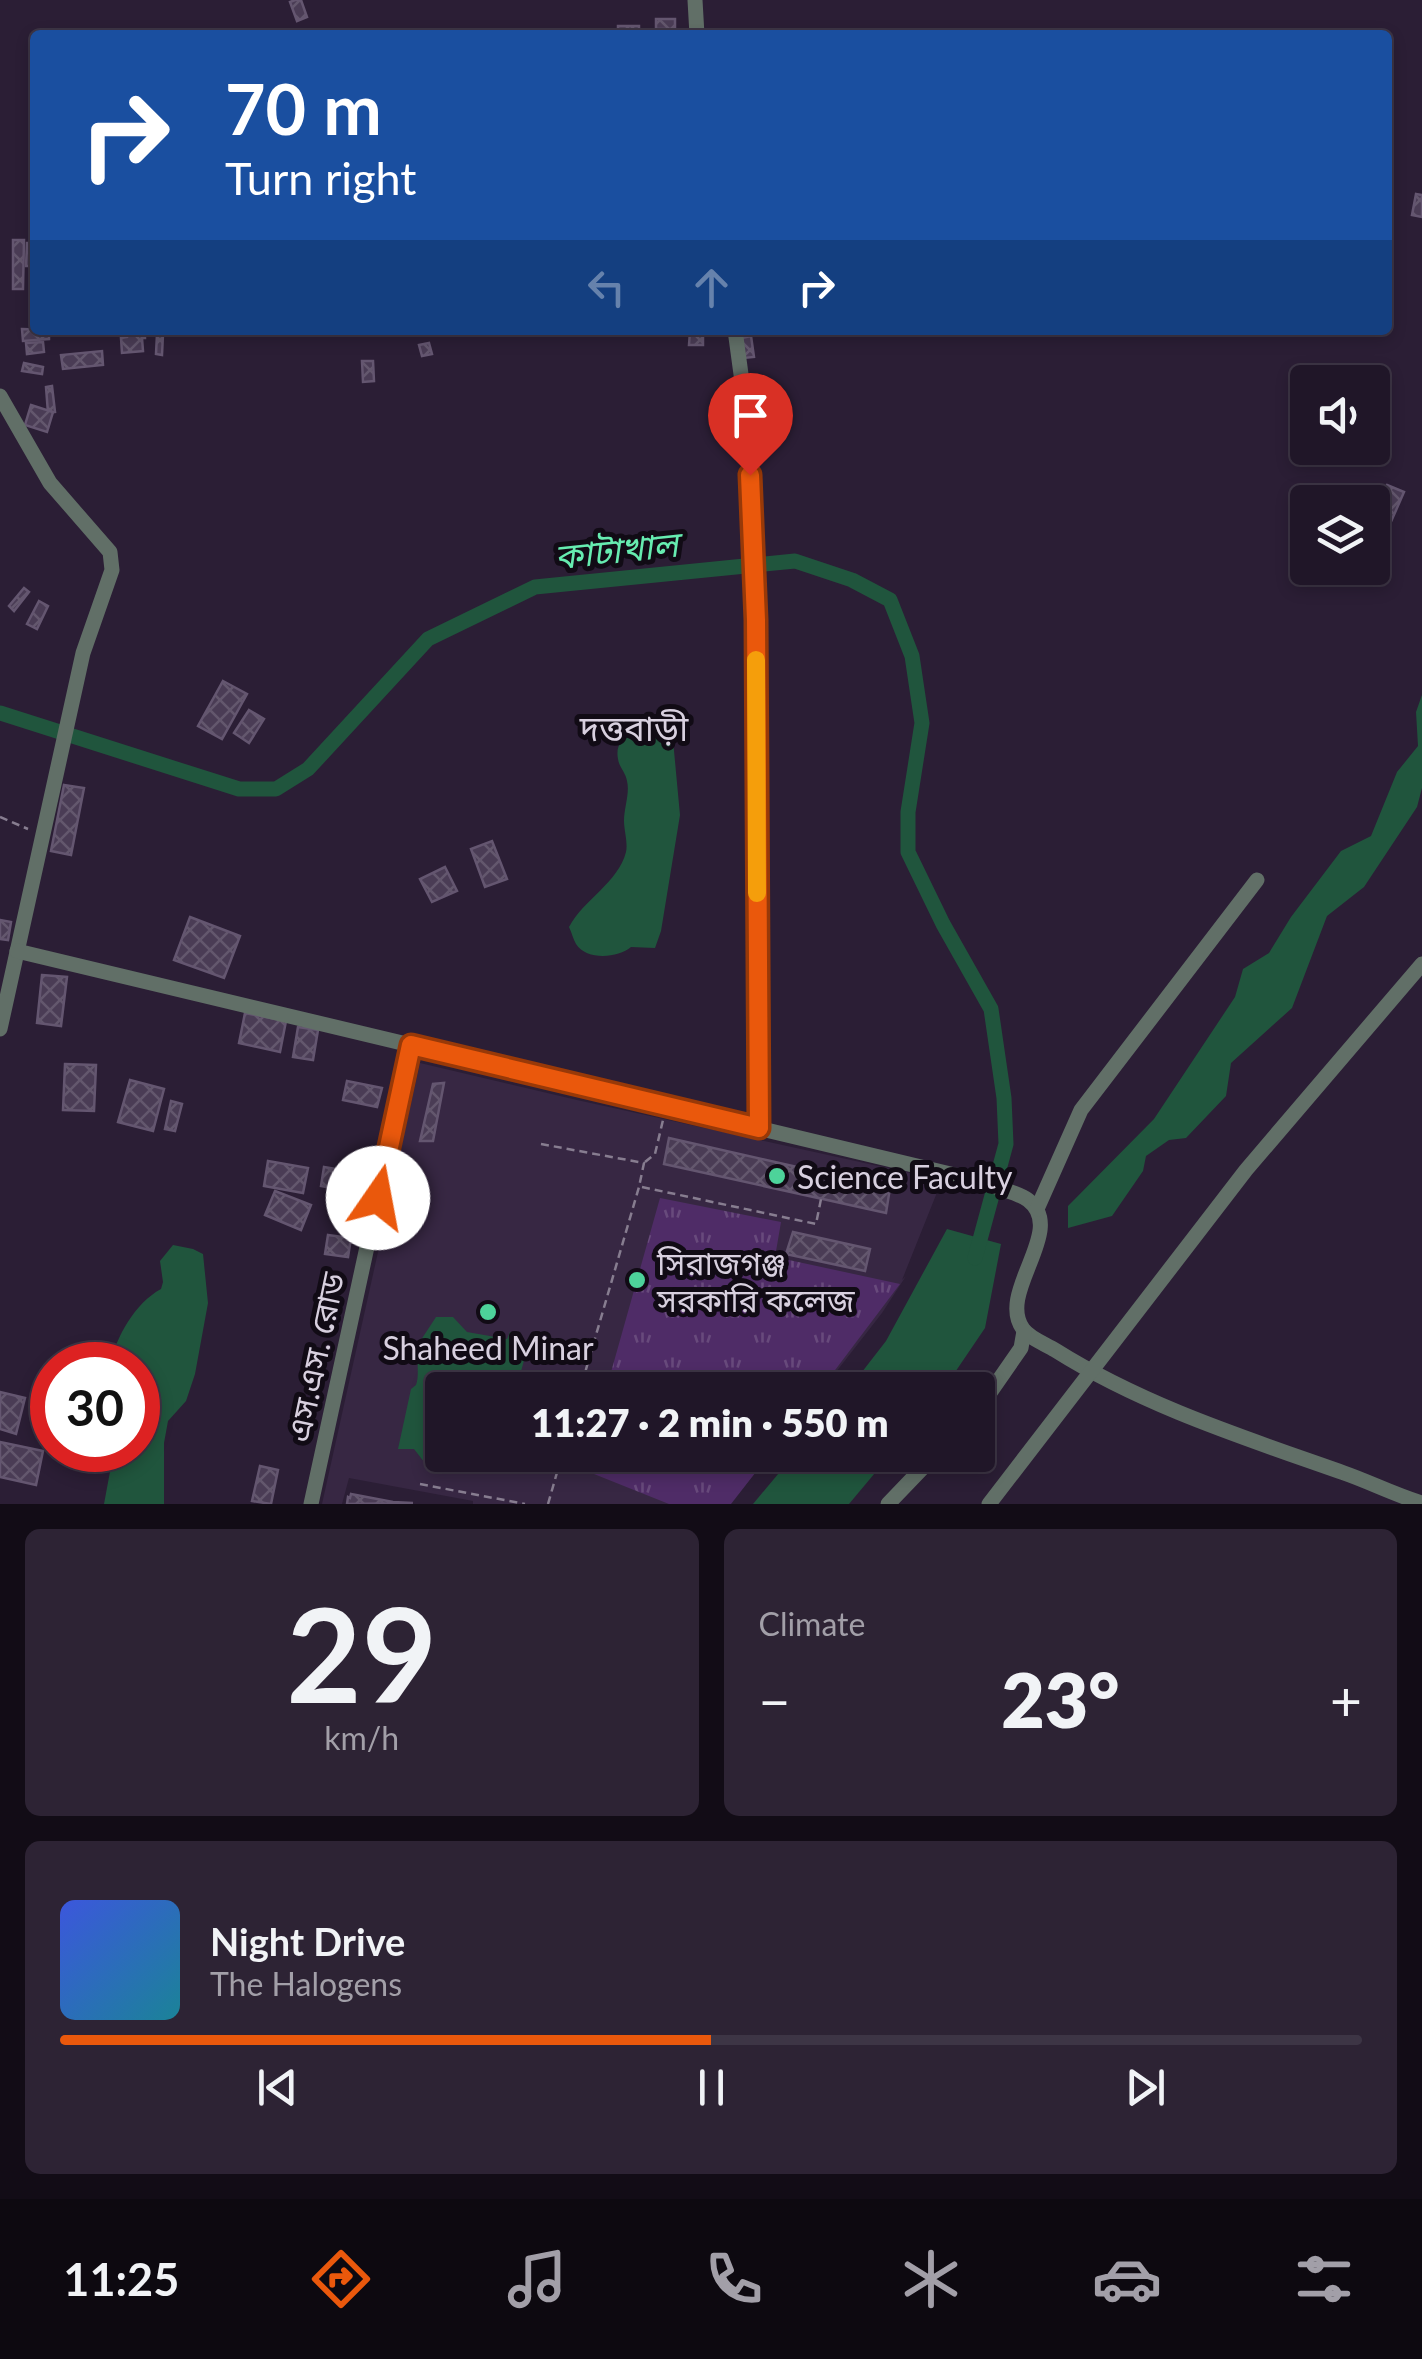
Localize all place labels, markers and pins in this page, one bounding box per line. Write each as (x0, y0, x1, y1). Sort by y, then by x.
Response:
pin (708, 373, 793, 476)
place label: Science Faculty (797, 1157, 1013, 1196)
marker: Science Faculty (766, 1165, 788, 1187)
place label: সিরাজগঞ্জ সরকারি কলেজ (656, 1243, 855, 1319)
marker: সিরাজগঞ্জ সরকারি কলেজ (626, 1269, 648, 1291)
marker: Shaheed Minar (477, 1301, 499, 1323)
place label: Shaheed Minar (382, 1328, 594, 1367)

